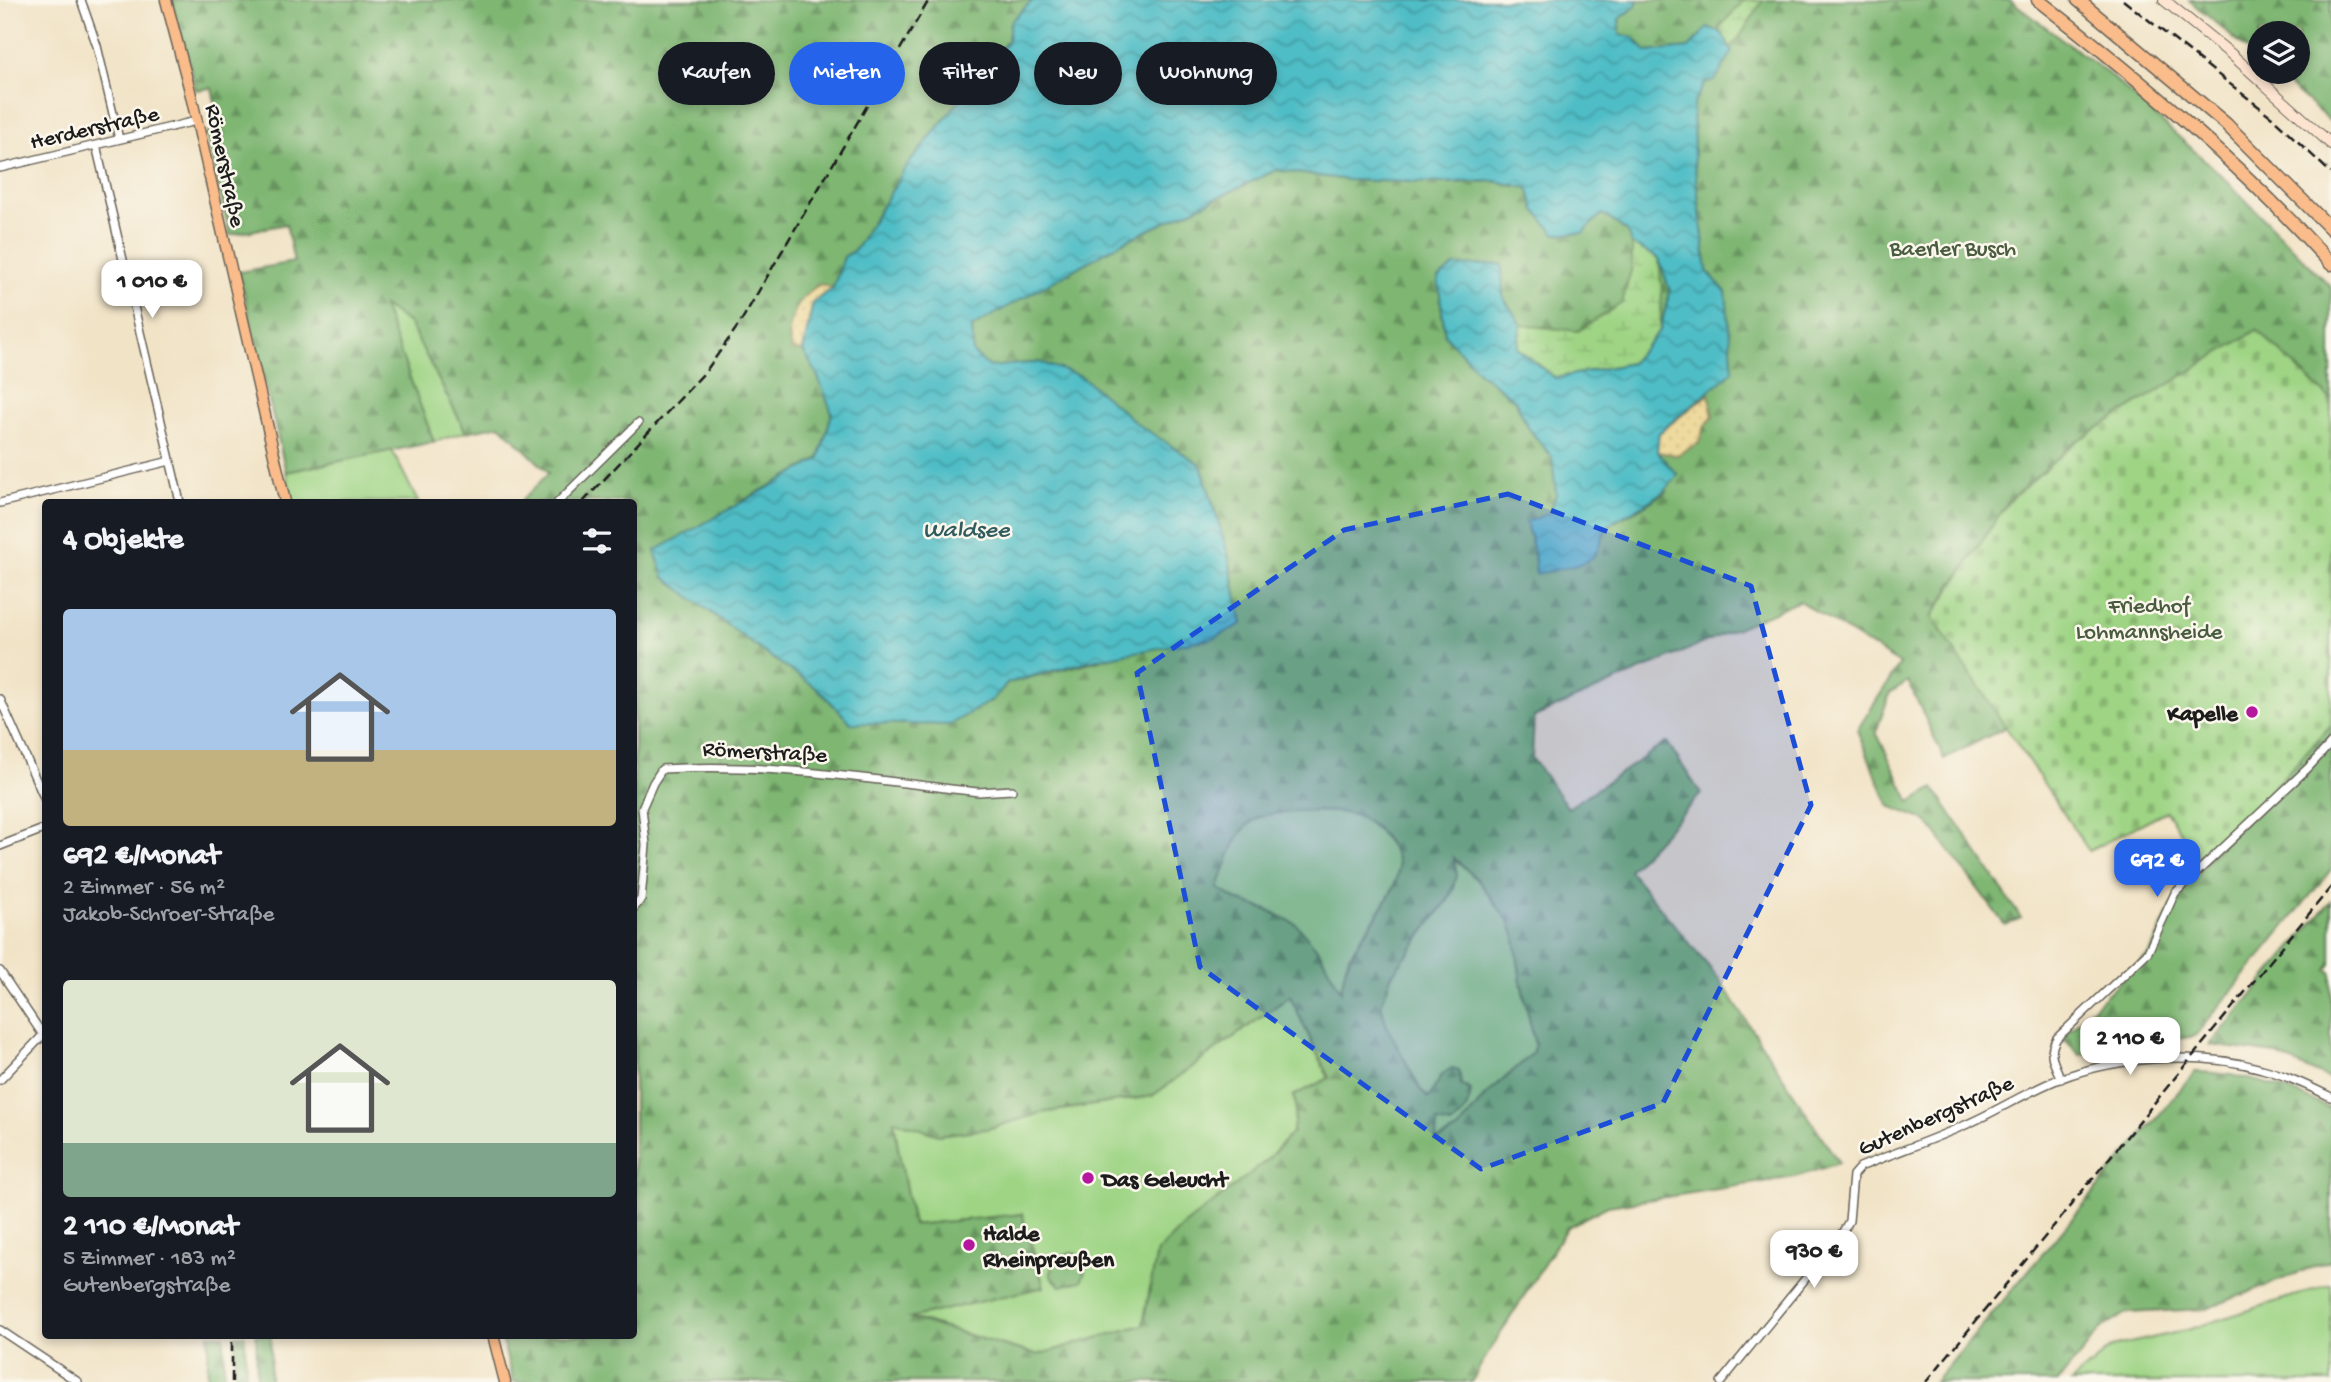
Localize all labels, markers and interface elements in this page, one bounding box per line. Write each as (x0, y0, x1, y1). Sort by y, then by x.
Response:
map controls (2247, 21, 2310, 84)
button: layers (2247, 21, 2310, 84)
chip: Kaufen (658, 42, 775, 105)
chip: Mieten (789, 42, 905, 105)
chip: Filter (919, 42, 1020, 105)
chip: Neu (1034, 42, 1122, 105)
chip: Wohnung (1136, 42, 1277, 105)
street label: Herderstraße (28, 101, 163, 157)
street label: Römerstraße (197, 102, 250, 231)
park label: Baerler Busch (1889, 237, 2016, 264)
pin: 1 010 € (87, 260, 217, 320)
text: 1 010 € (117, 269, 187, 296)
water label: Waldsee (923, 517, 1011, 546)
icon: filters (578, 522, 616, 560)
text: 4 Objekte (63, 524, 184, 559)
park label: Friedhof Lohmannsheide (2076, 594, 2223, 647)
icon: home (277, 654, 403, 780)
place label: Kapelle (2166, 702, 2239, 729)
marker: Kapelle (2244, 704, 2260, 720)
street label: Römerstraße (702, 737, 829, 770)
pin: 692 € (2108, 839, 2206, 899)
text: 692 €/Monat (63, 840, 220, 875)
text: 692 € (2130, 848, 2184, 875)
text: 2 Zimmer · 56 m² (63, 875, 225, 902)
text: Jakob-Schroer-Straße (63, 902, 274, 929)
pin: 2 110 € (2065, 1018, 2195, 1077)
icon: home (277, 1025, 403, 1151)
text: 2 110 € (2096, 1026, 2164, 1053)
street label: Gutenbergstraße (1854, 1070, 2019, 1164)
place label: Das Geleucht (1100, 1168, 1230, 1195)
marker: Das Geleucht (1080, 1170, 1096, 1186)
text: 2 110 €/Monat (63, 1211, 238, 1246)
place label: Halde Rheinpreußen (982, 1222, 1115, 1275)
pin: 930 € (1765, 1230, 1863, 1290)
marker: Halde Rheinpreußen (961, 1237, 977, 1253)
text: 930 € (1786, 1239, 1842, 1266)
text: 5 Zimmer · 183 m² (63, 1246, 236, 1273)
text: Gutenbergstraße (63, 1273, 230, 1300)

